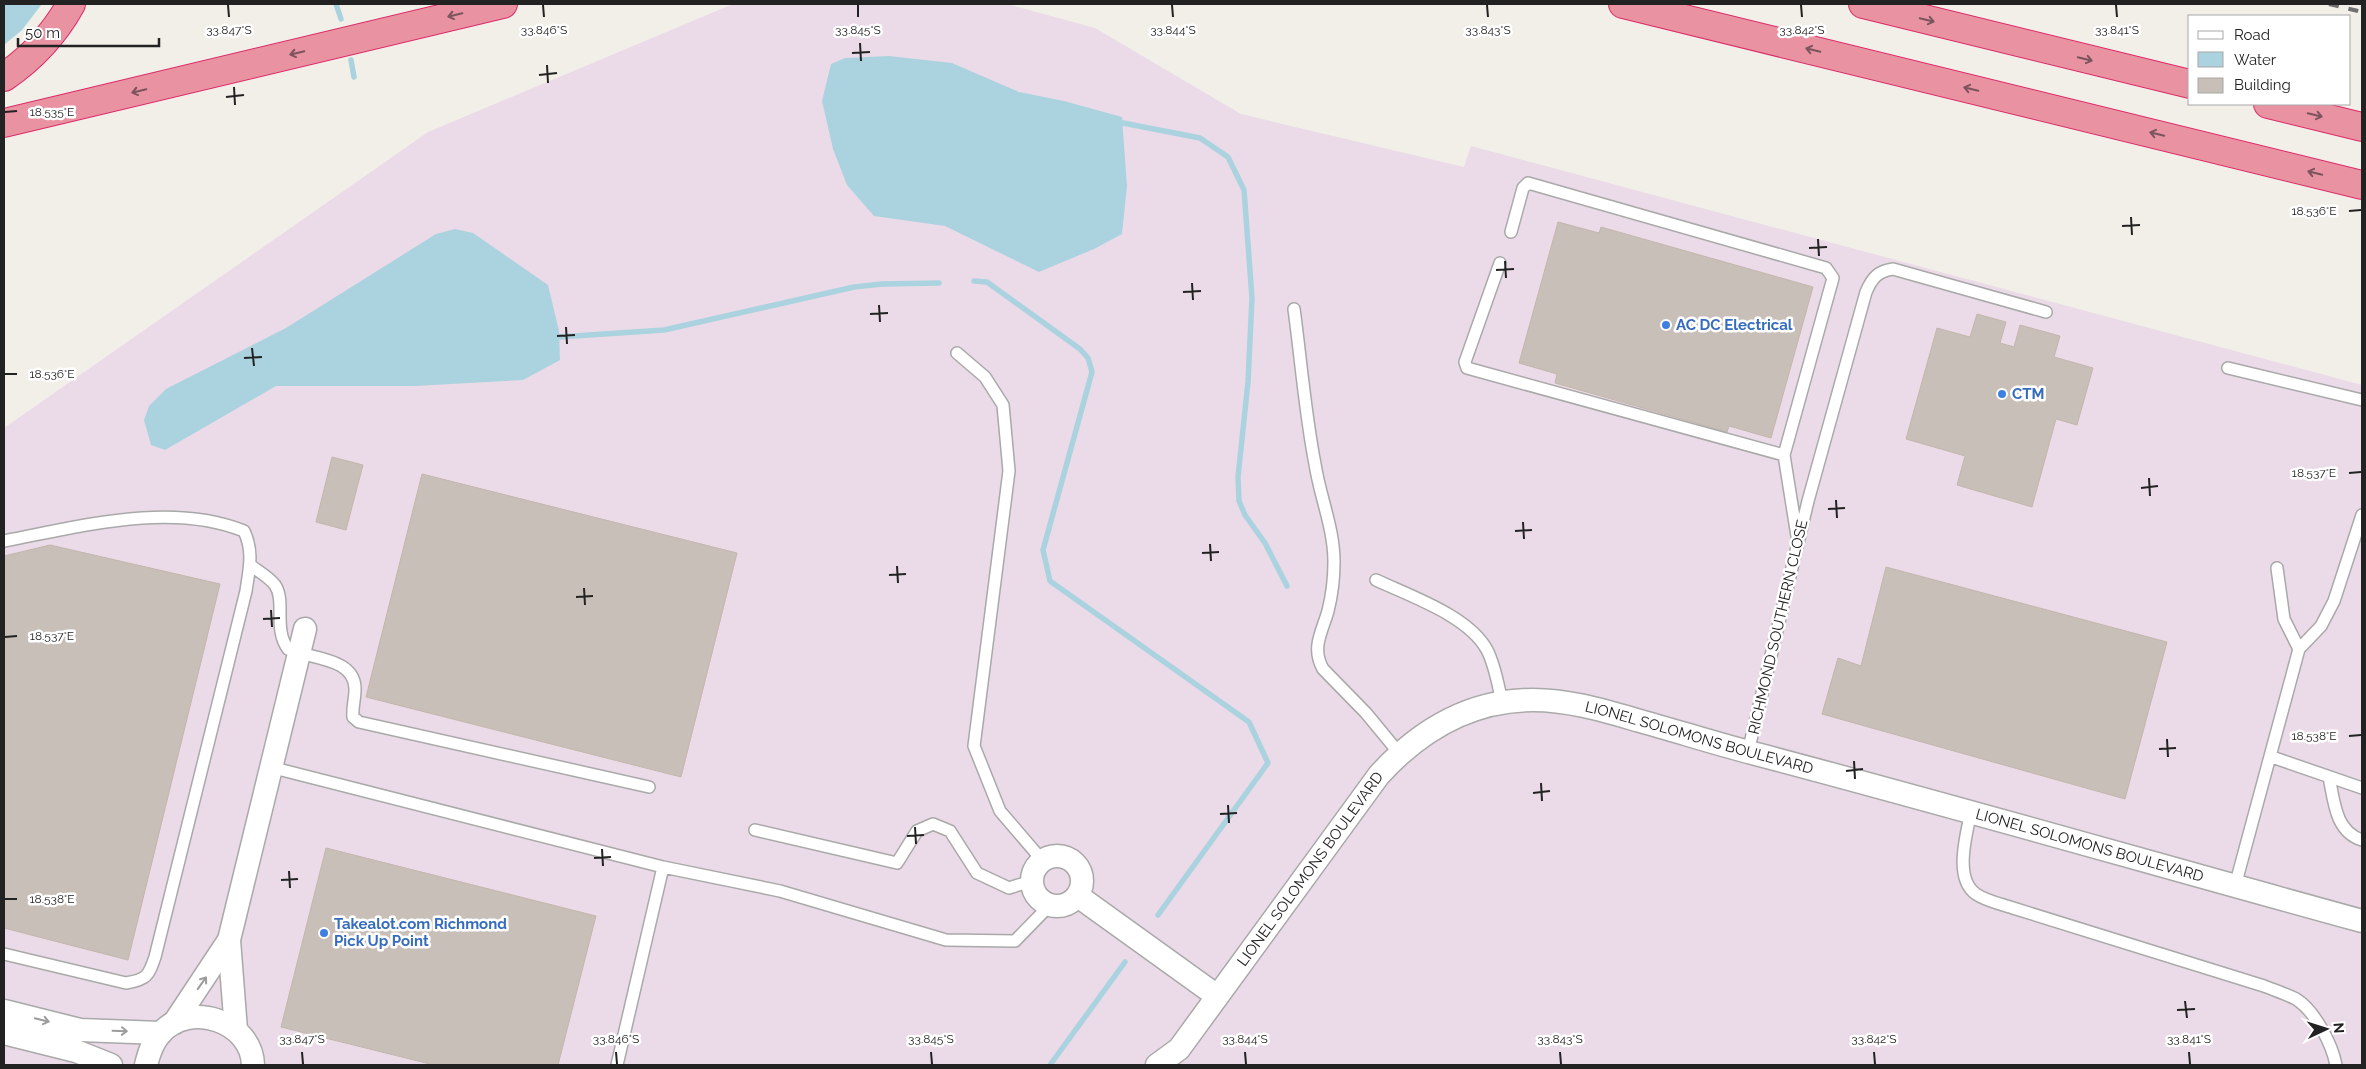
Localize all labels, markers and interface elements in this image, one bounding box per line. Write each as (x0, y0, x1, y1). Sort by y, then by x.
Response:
one-way arrow (448, 11, 464, 20)
scale bar (18, 15, 159, 47)
one-way arrow (1919, 15, 1935, 25)
legend (2188, 15, 2351, 105)
text: 33.847°S (206, 23, 252, 37)
text: 33.846°S (521, 23, 567, 37)
text: 33.845°S (835, 23, 881, 37)
text: 33.844°S (1150, 23, 1196, 37)
text: 33.843°S (1465, 23, 1511, 37)
text: 33.842°S (1779, 23, 1825, 37)
text: 33.841°S (2095, 23, 2139, 37)
text: 50 m (25, 24, 60, 42)
text: Road (2234, 26, 2270, 44)
one-way arrow (1805, 45, 1821, 54)
one-way arrow (290, 49, 306, 58)
text: Water (2234, 51, 2277, 69)
one-way arrow (2076, 54, 2092, 64)
text: Building (2234, 76, 2291, 94)
one-way arrow (1963, 84, 1979, 93)
one-way arrow (132, 87, 148, 96)
text: 18.535°E (30, 105, 74, 119)
one-way arrow (2307, 111, 2323, 121)
one-way arrow (2150, 129, 2166, 139)
one-way arrow (2307, 168, 2323, 177)
text: 18.536°E (2291, 204, 2337, 218)
place label: AC DC Electrical (1676, 316, 1793, 334)
marker: AC DC Electrical (1660, 319, 1672, 331)
text: 18.536°E (29, 367, 75, 381)
place label: CTM (2012, 385, 2045, 403)
marker: CTM (1996, 388, 2008, 400)
text: 18.537°E (2292, 466, 2336, 480)
street label: RICHMOND SOUTHERN CLOSE (1745, 518, 1811, 736)
text: 18.537°E (30, 629, 74, 643)
street label: LIONEL SOLOMONS BOULEVARD (1583, 698, 1816, 778)
text: 18.538°E (2291, 729, 2337, 743)
street label: LIONEL SOLOMONS BOULEVARD (1234, 768, 1387, 970)
street label: LIONEL SOLOMONS BOULEVARD (1974, 805, 2206, 886)
text: 18.538°E (29, 892, 75, 906)
place label: Takealot.com Richmond Pick Up Point (334, 915, 507, 950)
marker: Takealot.com Richmond Pick Up Point (318, 927, 330, 939)
one-way arrow (197, 976, 207, 990)
north arrow (2301, 1004, 2351, 1054)
one-way arrow (33, 1016, 49, 1025)
text: N (2331, 1022, 2347, 1034)
one-way arrow (112, 1027, 128, 1036)
text: 33.847°S (279, 1032, 325, 1046)
text: 33.846°S (593, 1032, 639, 1046)
text: 33.845°S (908, 1032, 954, 1046)
text: 33.844°S (1222, 1032, 1268, 1046)
text: 33.843°S (1537, 1032, 1583, 1046)
text: 33.842°S (1851, 1032, 1897, 1046)
text: 33.841°S (2167, 1032, 2211, 1046)

